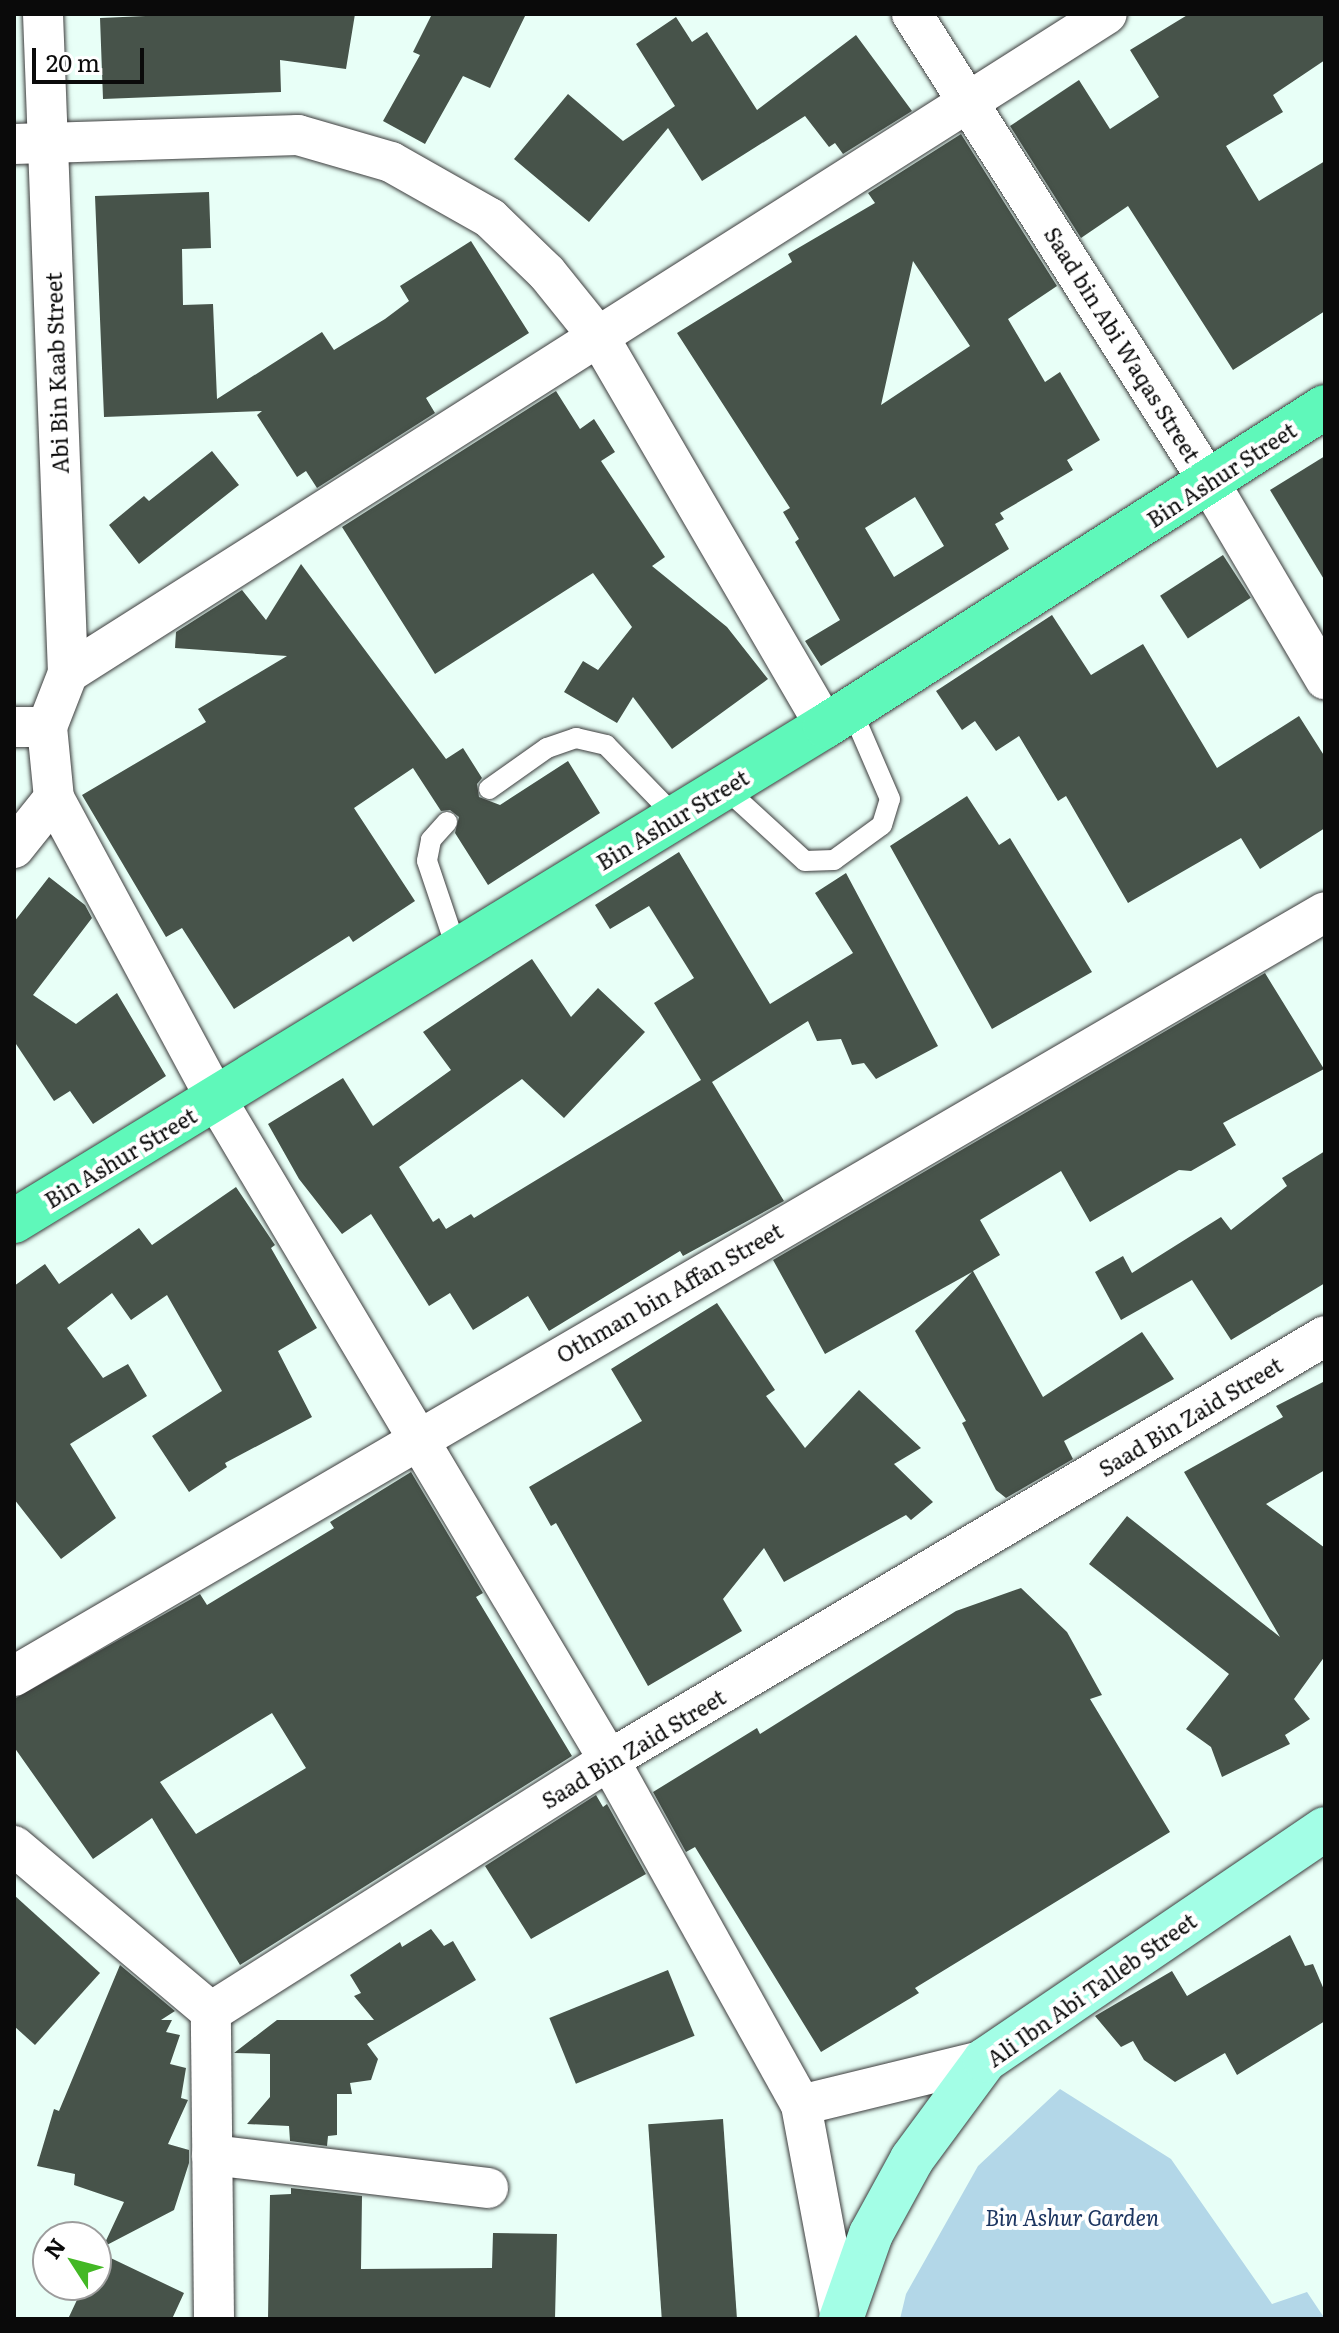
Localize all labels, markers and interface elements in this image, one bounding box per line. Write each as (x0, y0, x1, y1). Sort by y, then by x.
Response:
scale bar (36, 32, 148, 82)
text: 20 m (46, 44, 100, 79)
street label: Saad bin Abi Waqas Street (1040, 222, 1206, 466)
street label: Abi Bin Kaab Street (39, 272, 73, 474)
street label: Bin Ashur Street (1141, 416, 1301, 532)
street label: Bin Ashur Street (591, 763, 753, 875)
street label: Bin Ashur Street (39, 1101, 201, 1213)
street label: Othman bin Affan Street (551, 1216, 787, 1368)
street label: Saad Bin Zaid Street (1093, 1351, 1287, 1481)
street label: Saad Bin Zaid Street (536, 1683, 730, 1813)
street label: Ali Ibn Abi Talleb Street (981, 1907, 1201, 2071)
park label: Bin Ashur Garden (985, 2204, 1159, 2230)
north arrow (32, 2221, 112, 2301)
text: N (35, 2231, 73, 2265)

